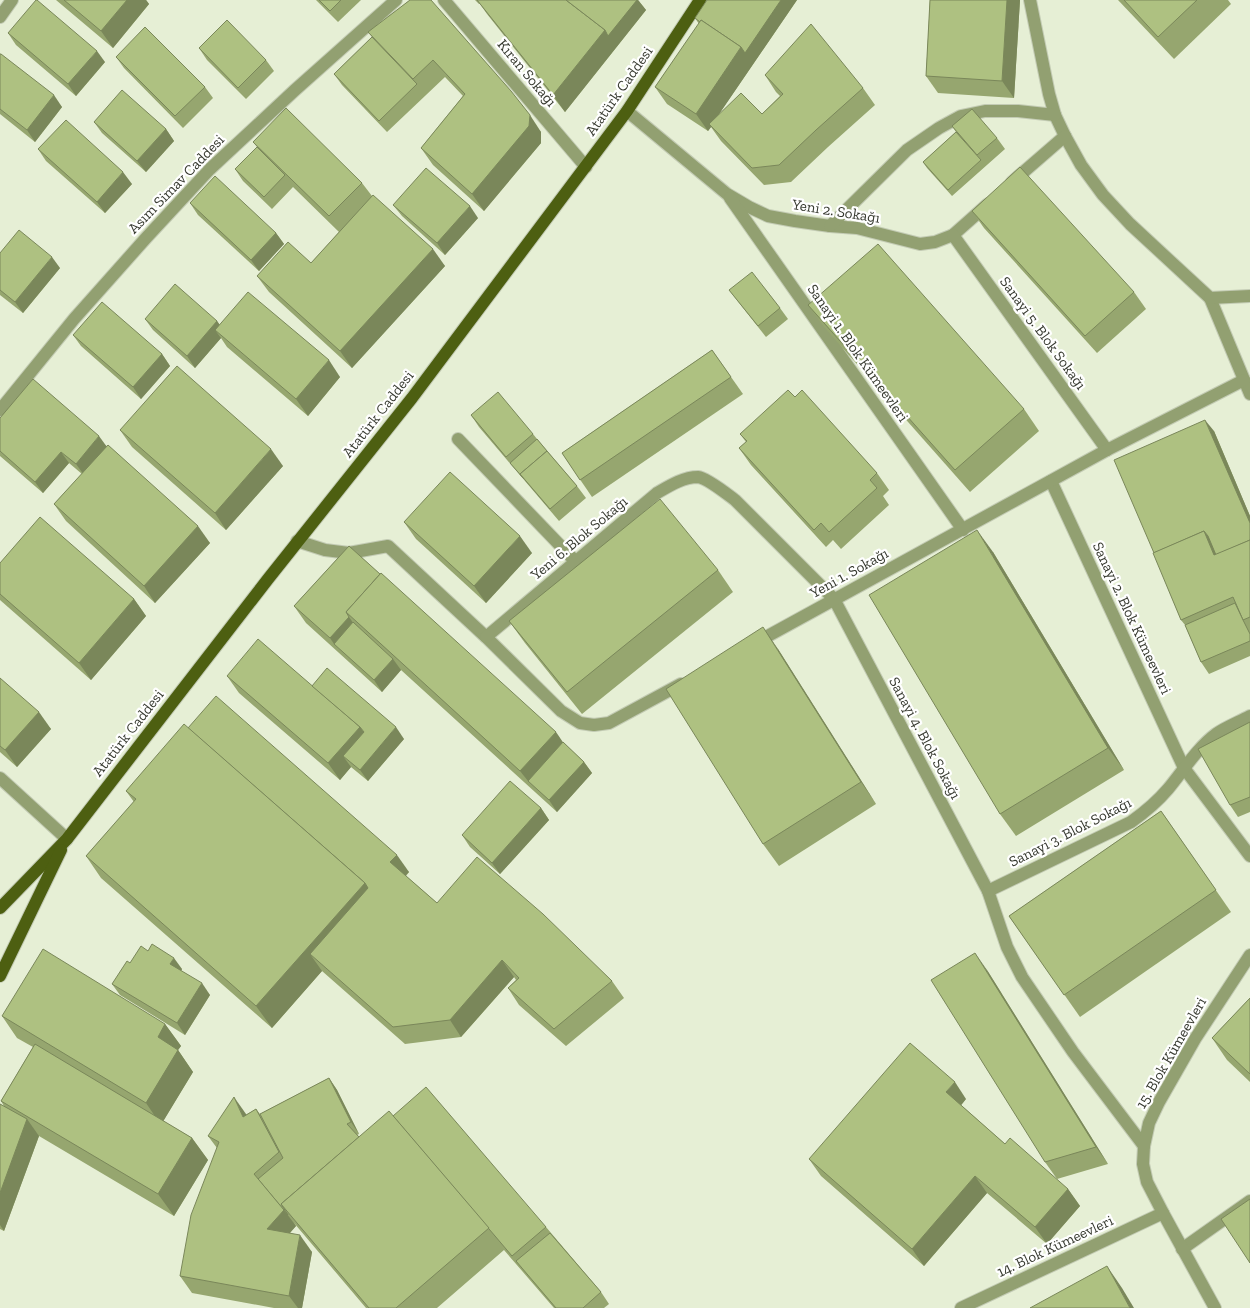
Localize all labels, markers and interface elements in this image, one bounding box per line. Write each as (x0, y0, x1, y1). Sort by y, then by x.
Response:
street label: Kıran Sokağı (494, 36, 560, 110)
street label: Atatürk Caddesi (582, 43, 656, 139)
street label: Asım Simav Caddesi (124, 131, 228, 237)
street label: Yeni 2. Sokağı (790, 195, 881, 227)
street label: Sanayi 5. Blok Sokağı (996, 273, 1090, 393)
street label: Sanayi 1. Blok Kümeevleri (804, 281, 912, 425)
street label: Atatürk Caddesi (339, 367, 417, 461)
street label: Yeni 6. Blok Sokağı (526, 492, 631, 584)
street label: Sanayi 2. Blok Kümeevleri (1089, 539, 1175, 697)
street label: Yeni 1. Sokağı (806, 544, 891, 602)
street label: Sanayi 4. Blok Sokağı (885, 674, 965, 802)
street label: Atatürk Caddesi (89, 686, 167, 780)
street label: Sanayi 3. Blok Sokağı (1006, 793, 1134, 871)
street label: 15. Blok Kümeevleri (1132, 994, 1210, 1112)
street label: 14. Blok Kümeevleri (994, 1211, 1116, 1281)

